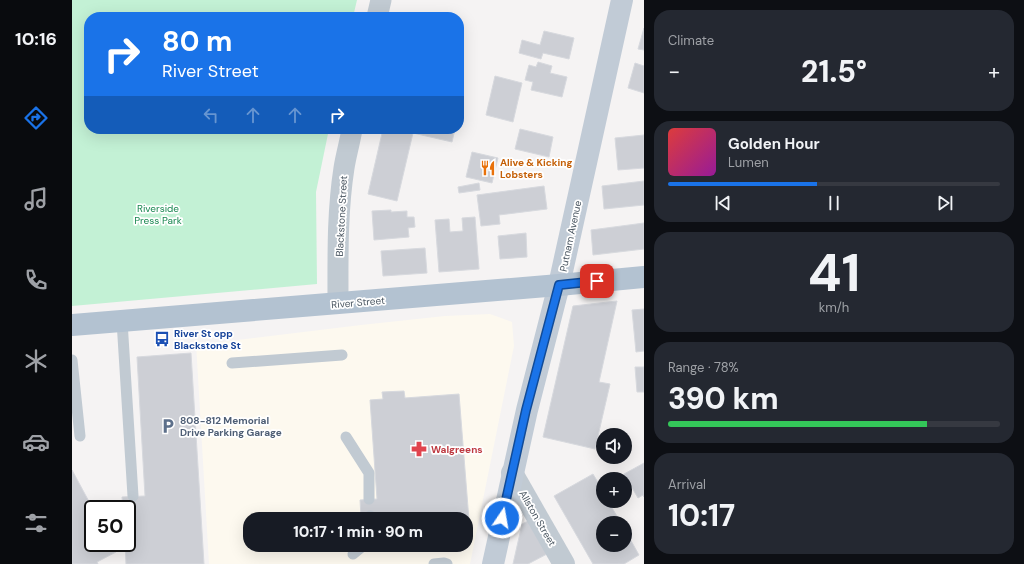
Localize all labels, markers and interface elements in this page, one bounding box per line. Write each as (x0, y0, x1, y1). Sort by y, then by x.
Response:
text: 80 m (162, 23, 232, 60)
text: 10:16 (15, 27, 57, 51)
icon: right (96, 28, 148, 80)
text: Climate (668, 32, 714, 49)
text: 21.5° (801, 52, 867, 91)
text: − (668, 57, 680, 86)
text: + (988, 57, 1000, 86)
text: River Street (162, 59, 259, 83)
icon: directions (22, 104, 50, 132)
icon: left (200, 104, 222, 126)
icon: ahead (242, 104, 264, 126)
icon: ahead (284, 104, 306, 126)
icon: right (326, 104, 348, 126)
text: Golden Hour (728, 134, 820, 154)
text: Lumen (728, 154, 769, 171)
place label: Alive & Kicking Lobsters (500, 156, 572, 181)
restaurant icon: Alive & Kicking Lobsters (479, 159, 497, 177)
street label: Blackstone Street (333, 175, 350, 257)
icon: music (22, 185, 50, 213)
icon: previous (712, 192, 734, 214)
icon: pause (823, 192, 845, 214)
icon: next (934, 192, 956, 214)
street label: Putnam Avenue (557, 199, 584, 273)
park label: Riverside Press Park (134, 202, 182, 227)
text: 41 (808, 239, 860, 307)
pin (580, 264, 614, 298)
icon: phone (22, 266, 50, 294)
icon: arrive (586, 270, 608, 292)
street label: River Street (331, 294, 385, 311)
text: km/h (819, 299, 849, 316)
place label: River St opp Blackstone St (174, 327, 241, 352)
bus stop icon: River St opp Blackstone St (153, 330, 171, 348)
icon: climate (22, 347, 50, 375)
text: Range · 78% (668, 359, 739, 376)
text: 390 km (668, 379, 779, 418)
place label: 808-812 Memorial Drive Parking Garage (180, 414, 282, 439)
parking icon: 808-812 Memorial Drive Parking Garage (159, 417, 177, 435)
icon: car (22, 428, 50, 456)
map controls (596, 428, 632, 552)
button: sound (596, 428, 632, 464)
pharmacy icon: Walgreens (410, 440, 428, 458)
place label: Walgreens (431, 443, 483, 456)
button: + (596, 472, 632, 508)
text: Arrival (668, 476, 706, 493)
street label: Allston Street (516, 488, 559, 549)
text: 10:17 (668, 496, 735, 535)
position arrow (481, 497, 523, 539)
speed limit sign: 50 (84, 500, 136, 552)
icon: filters (22, 509, 50, 537)
button: − (596, 516, 632, 552)
text: 10:17 · 1 min · 90 m (293, 522, 423, 542)

